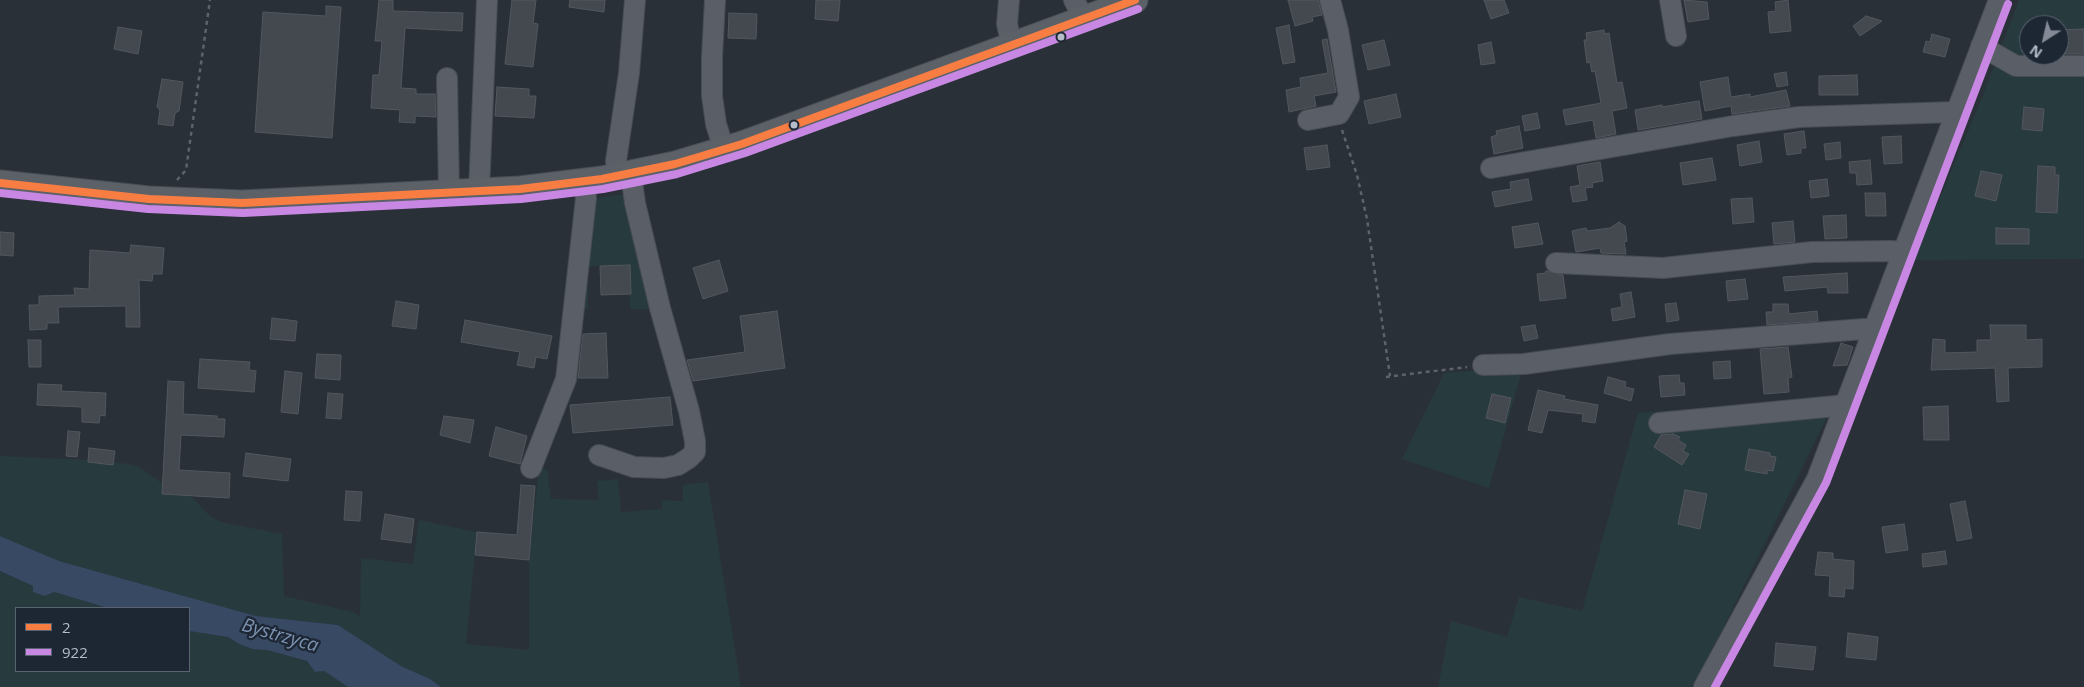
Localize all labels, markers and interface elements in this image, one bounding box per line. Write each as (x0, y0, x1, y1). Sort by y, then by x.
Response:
north arrow (2019, 15, 2069, 65)
unlabelled marker (1056, 32, 1066, 42)
text: N (2026, 41, 2046, 63)
unlabelled marker (789, 120, 799, 130)
legend (15, 607, 190, 672)
water label: Bystrzyca (239, 614, 321, 658)
text: 2 (62, 617, 71, 637)
text: 922 (62, 642, 88, 662)

